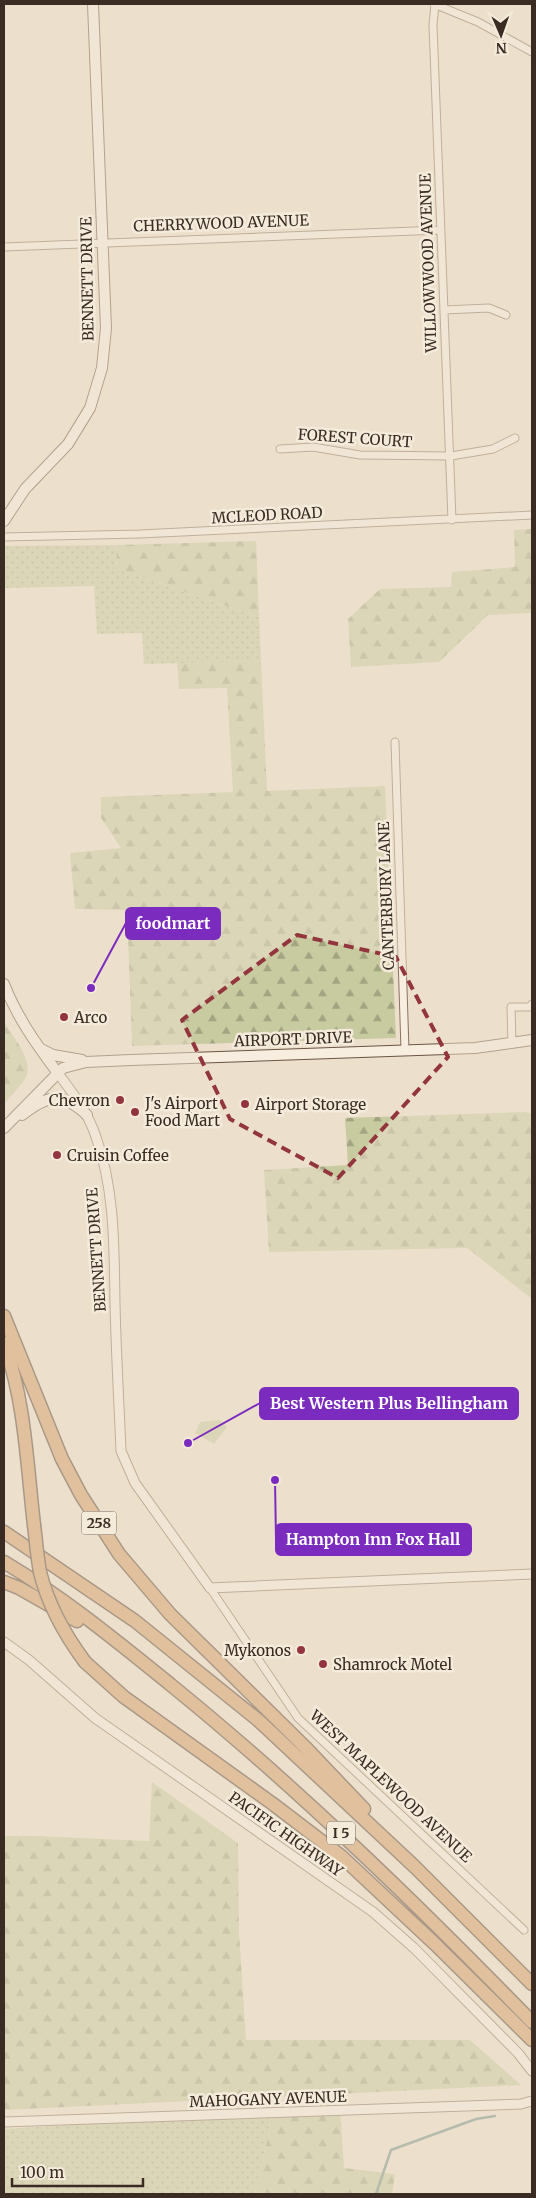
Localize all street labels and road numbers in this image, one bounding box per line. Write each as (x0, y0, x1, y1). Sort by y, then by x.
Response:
street label: WILLOWWOOD AVENUE (415, 173, 441, 354)
street label: CHERRYWOOD AVENUE (133, 210, 310, 236)
street label: BENNETT DRIVE (76, 216, 98, 341)
street label: FOREST COURT (297, 425, 413, 452)
street label: MCLEOD ROAD (211, 503, 323, 527)
street label: CANTERBURY LANE (374, 821, 398, 971)
street label: AIRPORT DRIVE (233, 1027, 353, 1051)
street label: BENNETT DRIVE (82, 1187, 110, 1313)
road number: 258 (82, 1512, 116, 1535)
street label: WEST MAPLEWOOD AVENUE (305, 1705, 476, 1866)
street label: PACIFIC HIGHWAY (225, 1787, 347, 1881)
road number: I 5 (327, 1822, 355, 1845)
street label: MAHOGANY AVENUE (189, 2087, 347, 2111)

